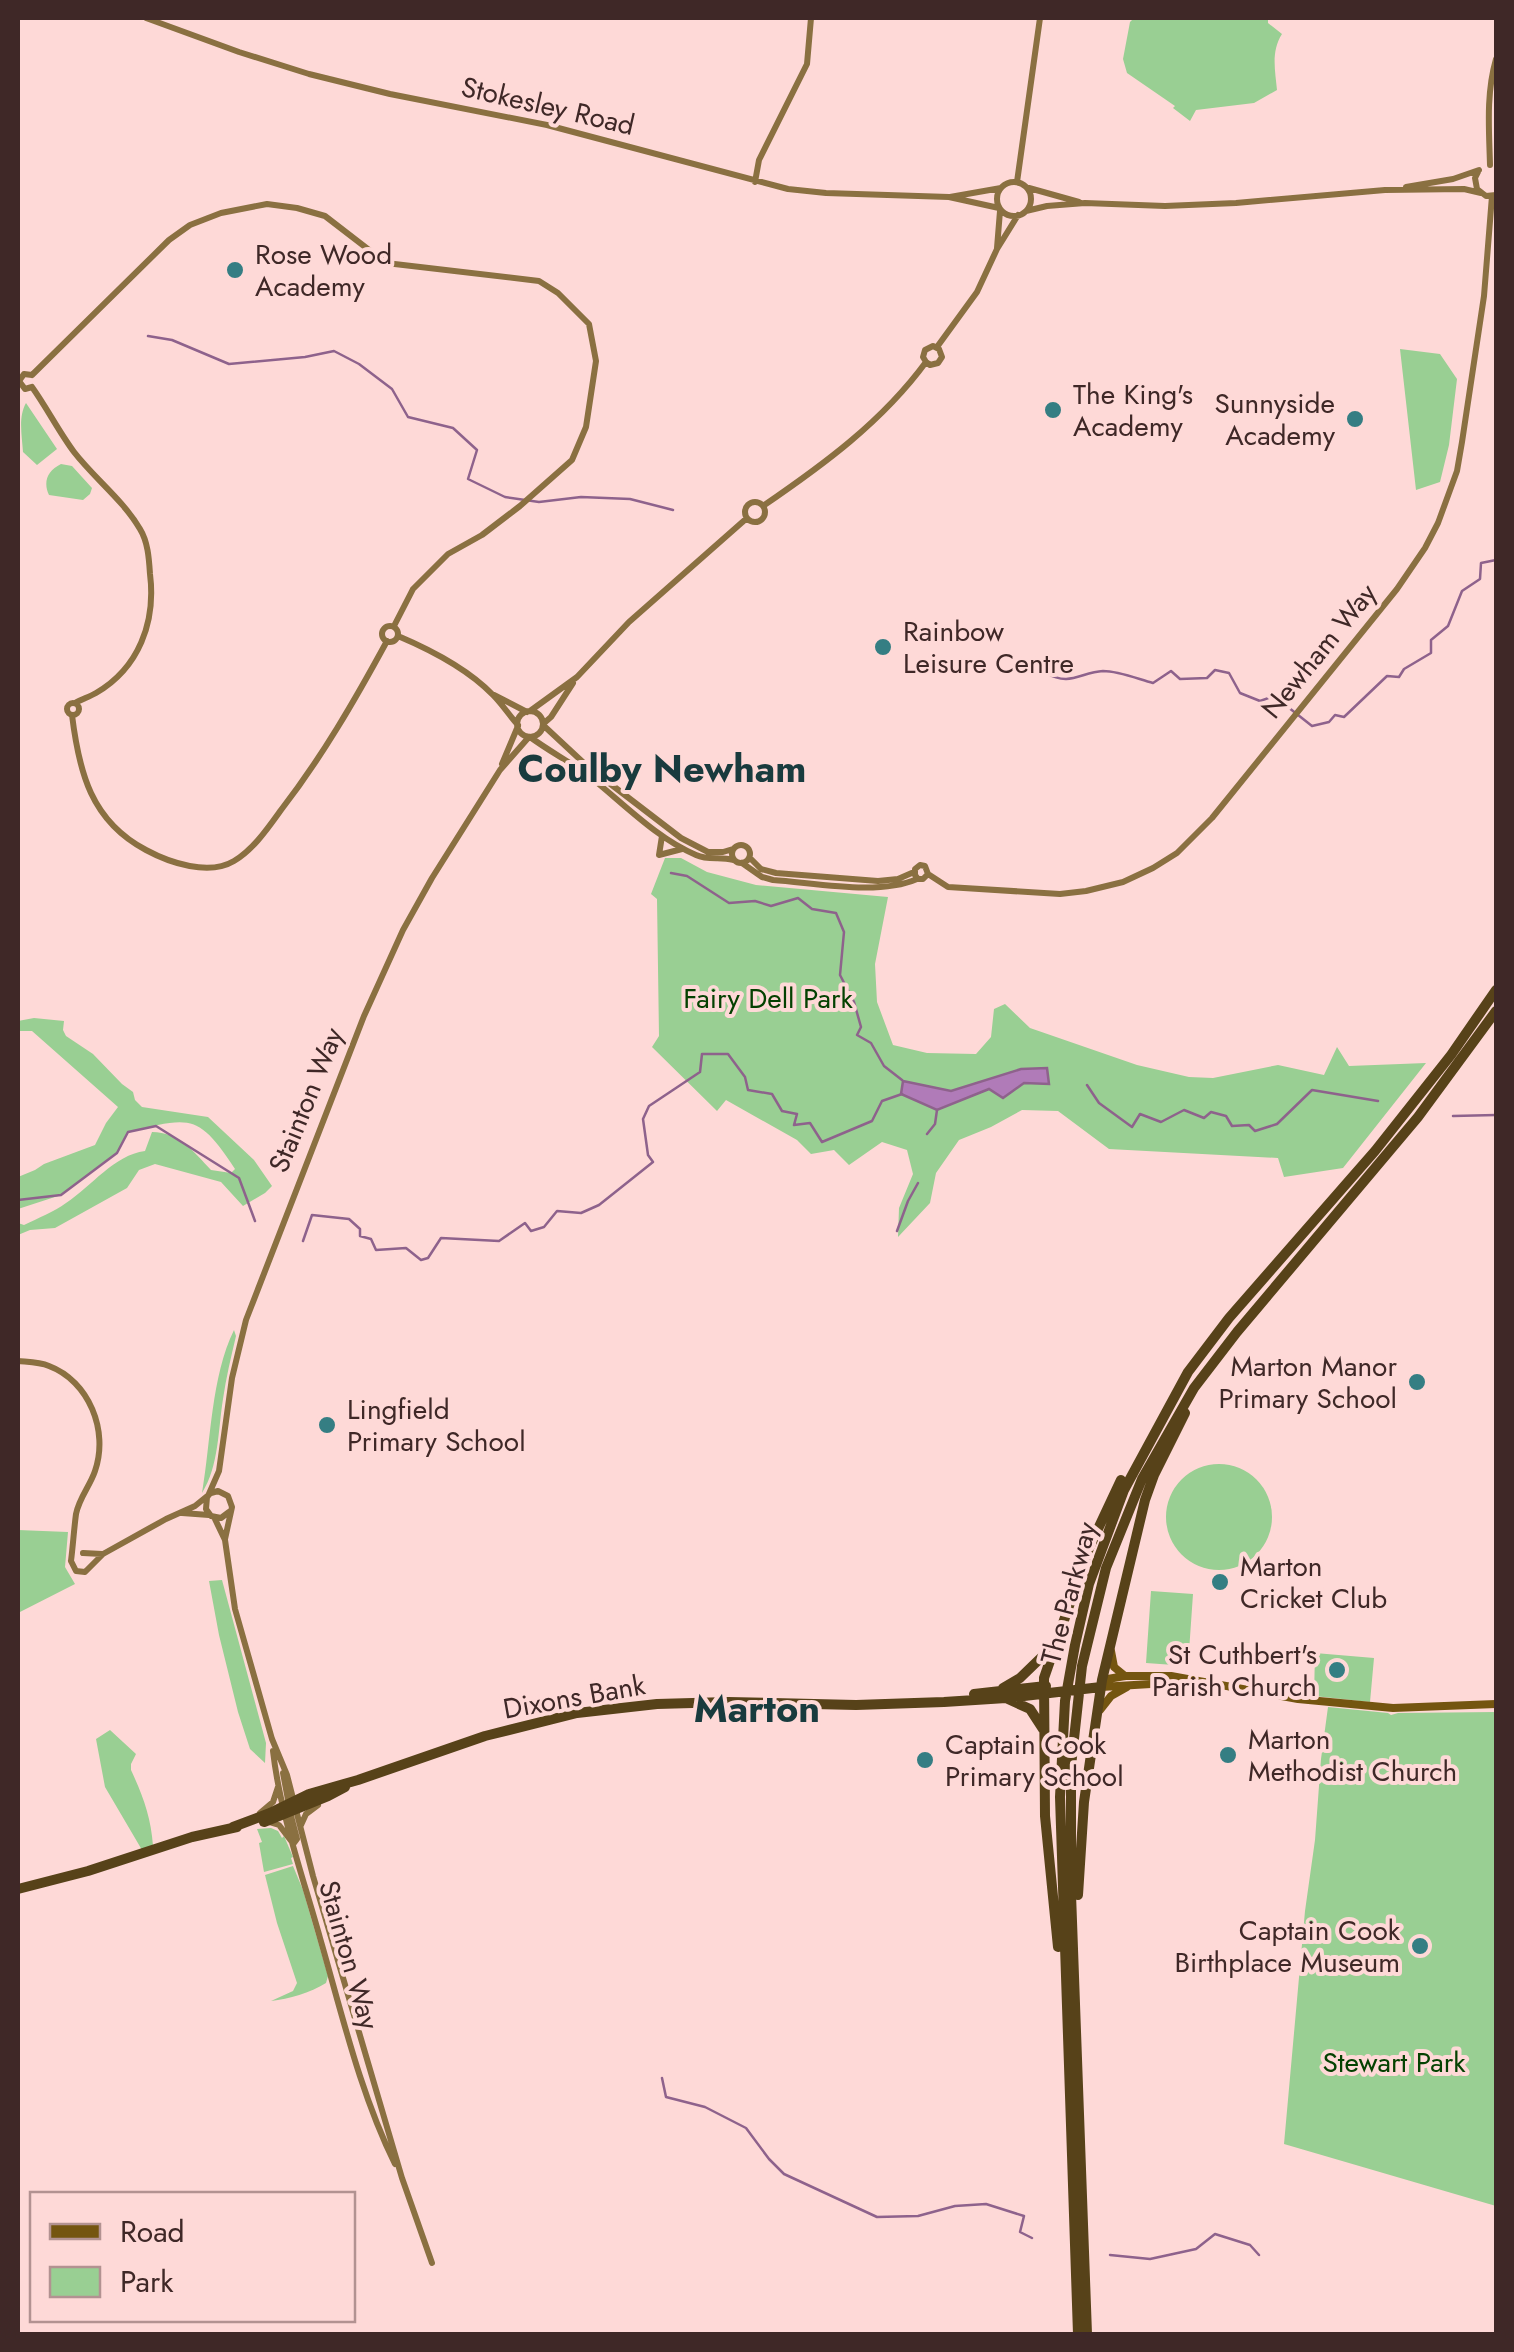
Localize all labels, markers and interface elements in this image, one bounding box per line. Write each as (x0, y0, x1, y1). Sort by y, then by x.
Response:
street label: Stokesley Road (457, 66, 639, 146)
place label: Rose Wood Academy (255, 234, 392, 307)
marker: Rose Wood Academy (224, 259, 246, 281)
place label: The King's Academy (1073, 374, 1193, 447)
place label: Sunnyside Academy (1214, 383, 1336, 456)
marker: The King's Academy (1042, 399, 1064, 421)
marker: Sunnyside Academy (1344, 408, 1366, 430)
street label: Newham Way (1252, 574, 1387, 728)
place label: Rainbow Leisure Centre (903, 611, 1074, 684)
marker: Rainbow Leisure Centre (872, 636, 894, 658)
district label: Coulby Newham (518, 741, 806, 796)
park label: Fairy Dell Park (683, 978, 854, 1019)
street label: Stainton Way (258, 1021, 354, 1179)
place label: Marton Manor Primary School (1218, 1346, 1397, 1419)
marker: Marton Manor Primary School (1406, 1371, 1428, 1393)
place label: Lingfield Primary School (347, 1389, 526, 1462)
marker: Lingfield Primary School (316, 1414, 338, 1436)
street label: The Parkway (1030, 1517, 1108, 1669)
place label: Marton Cricket Club (1240, 1546, 1387, 1619)
marker: Marton Cricket Club (1209, 1571, 1231, 1593)
place label: St Cuthbert's Parish Church (1152, 1634, 1317, 1707)
marker: St Cuthbert's Parish Church (1326, 1659, 1348, 1681)
street label: Dixons Bank (500, 1664, 649, 1730)
district label: Marton (694, 1681, 820, 1736)
place label: Marton Methodist Church (1248, 1719, 1457, 1792)
place label: Captain Cook Primary School (945, 1724, 1124, 1797)
marker: Marton Methodist Church (1217, 1744, 1239, 1766)
marker: Captain Cook Primary School (914, 1749, 936, 1771)
street label: Stainton Way (308, 1876, 390, 2035)
place label: Captain Cook Birthplace Museum (1174, 1910, 1401, 1983)
marker: Captain Cook Birthplace Museum (1409, 1935, 1431, 1957)
park label: Stewart Park (1322, 2042, 1466, 2083)
legend (30, 2192, 355, 2322)
text: Road (120, 2210, 185, 2253)
text: Park (120, 2260, 174, 2303)

